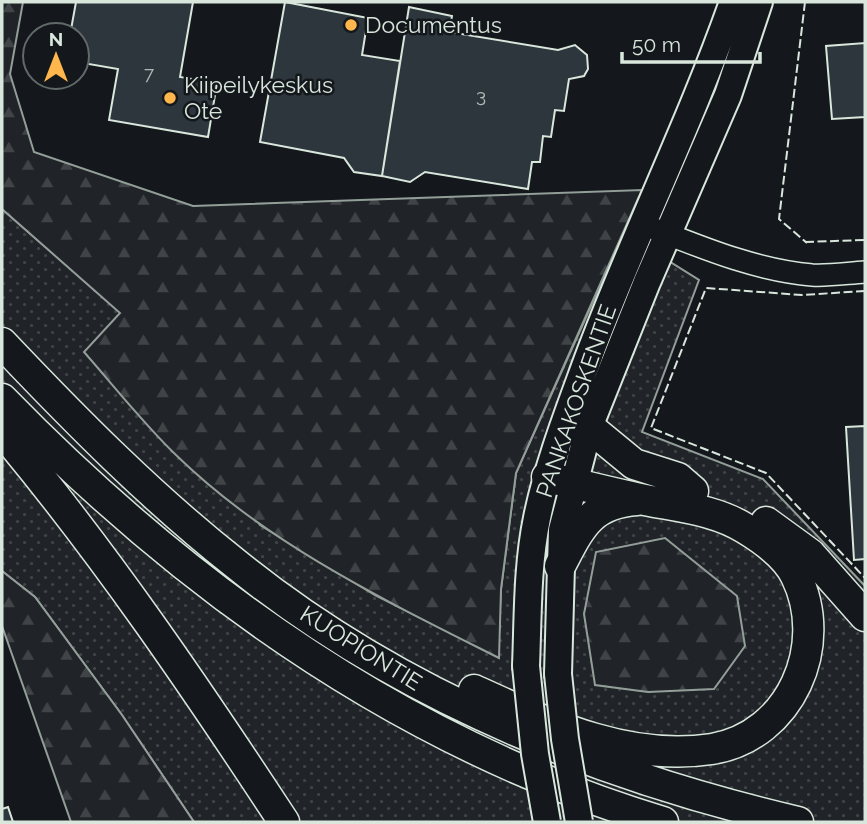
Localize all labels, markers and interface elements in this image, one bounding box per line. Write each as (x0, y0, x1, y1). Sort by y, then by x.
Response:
place label: Documentus (365, 11, 502, 38)
marker: Documentus (343, 17, 359, 33)
north arrow (21, 21, 91, 91)
scale bar (622, 21, 760, 65)
text: N (49, 28, 63, 50)
text: 50 m (632, 32, 681, 57)
house number: 7 (144, 62, 154, 84)
place label: Kiipeilykeskus Ote (184, 71, 333, 124)
house number: 3 (476, 84, 486, 106)
marker: Kiipeilykeskus Ote (162, 90, 178, 106)
street label: PANKAKOSKENTIE (530, 301, 621, 501)
street label: KUOPIONTIE (296, 600, 427, 696)

